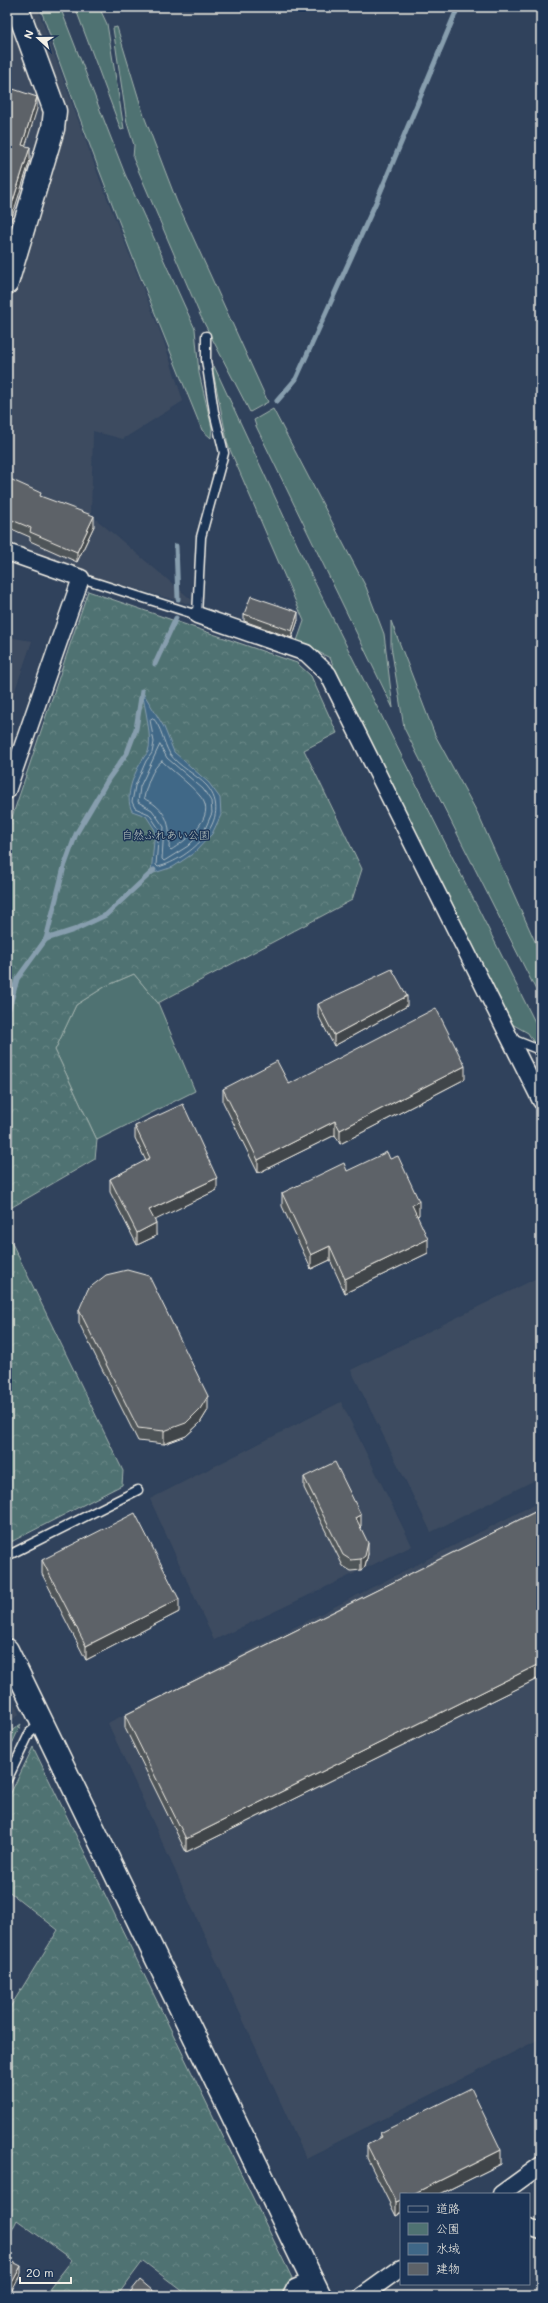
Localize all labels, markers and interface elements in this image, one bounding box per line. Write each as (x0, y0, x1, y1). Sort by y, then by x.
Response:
north arrow (18, 18, 58, 58)
text: N (20, 28, 37, 41)
park label: 自然ふれあい公園 (122, 827, 210, 842)
legend (400, 2193, 530, 2285)
text: 道路 (436, 2200, 460, 2216)
text: 公園 (436, 2220, 460, 2236)
text: 水域 (436, 2240, 460, 2256)
scale bar (20, 2259, 71, 2285)
text: 建物 (436, 2260, 460, 2276)
text: 20 m (26, 2264, 54, 2280)

